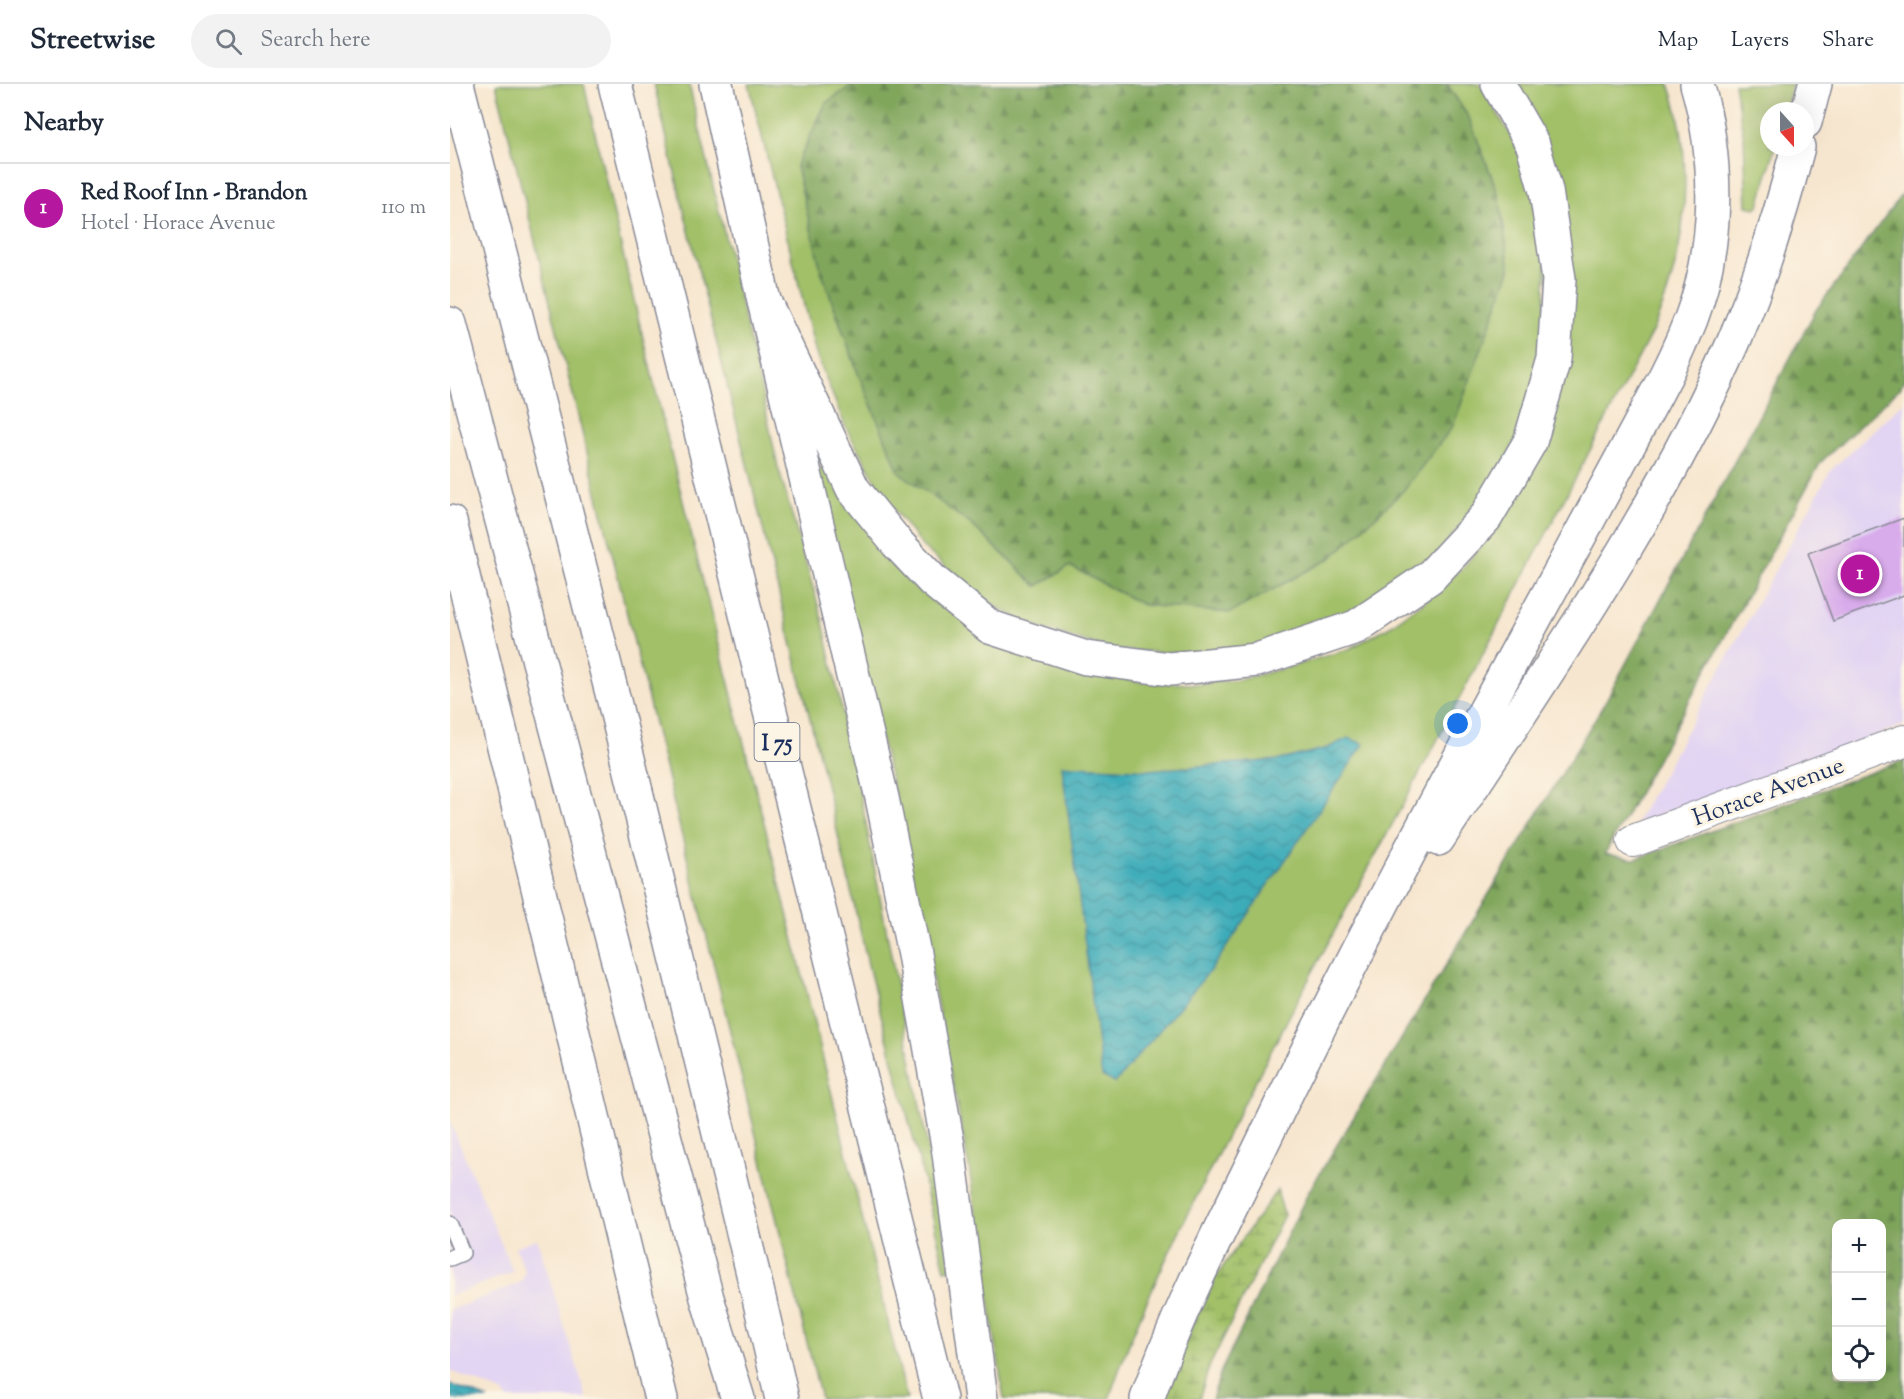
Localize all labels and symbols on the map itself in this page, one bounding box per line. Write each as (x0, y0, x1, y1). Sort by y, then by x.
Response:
north arrow (1760, 102, 1814, 156)
pin: 1 (1840, 552, 1880, 596)
your location (1443, 709, 1472, 738)
road number: I 75 (754, 723, 800, 761)
street label: Horace Avenue (1688, 750, 1849, 836)

